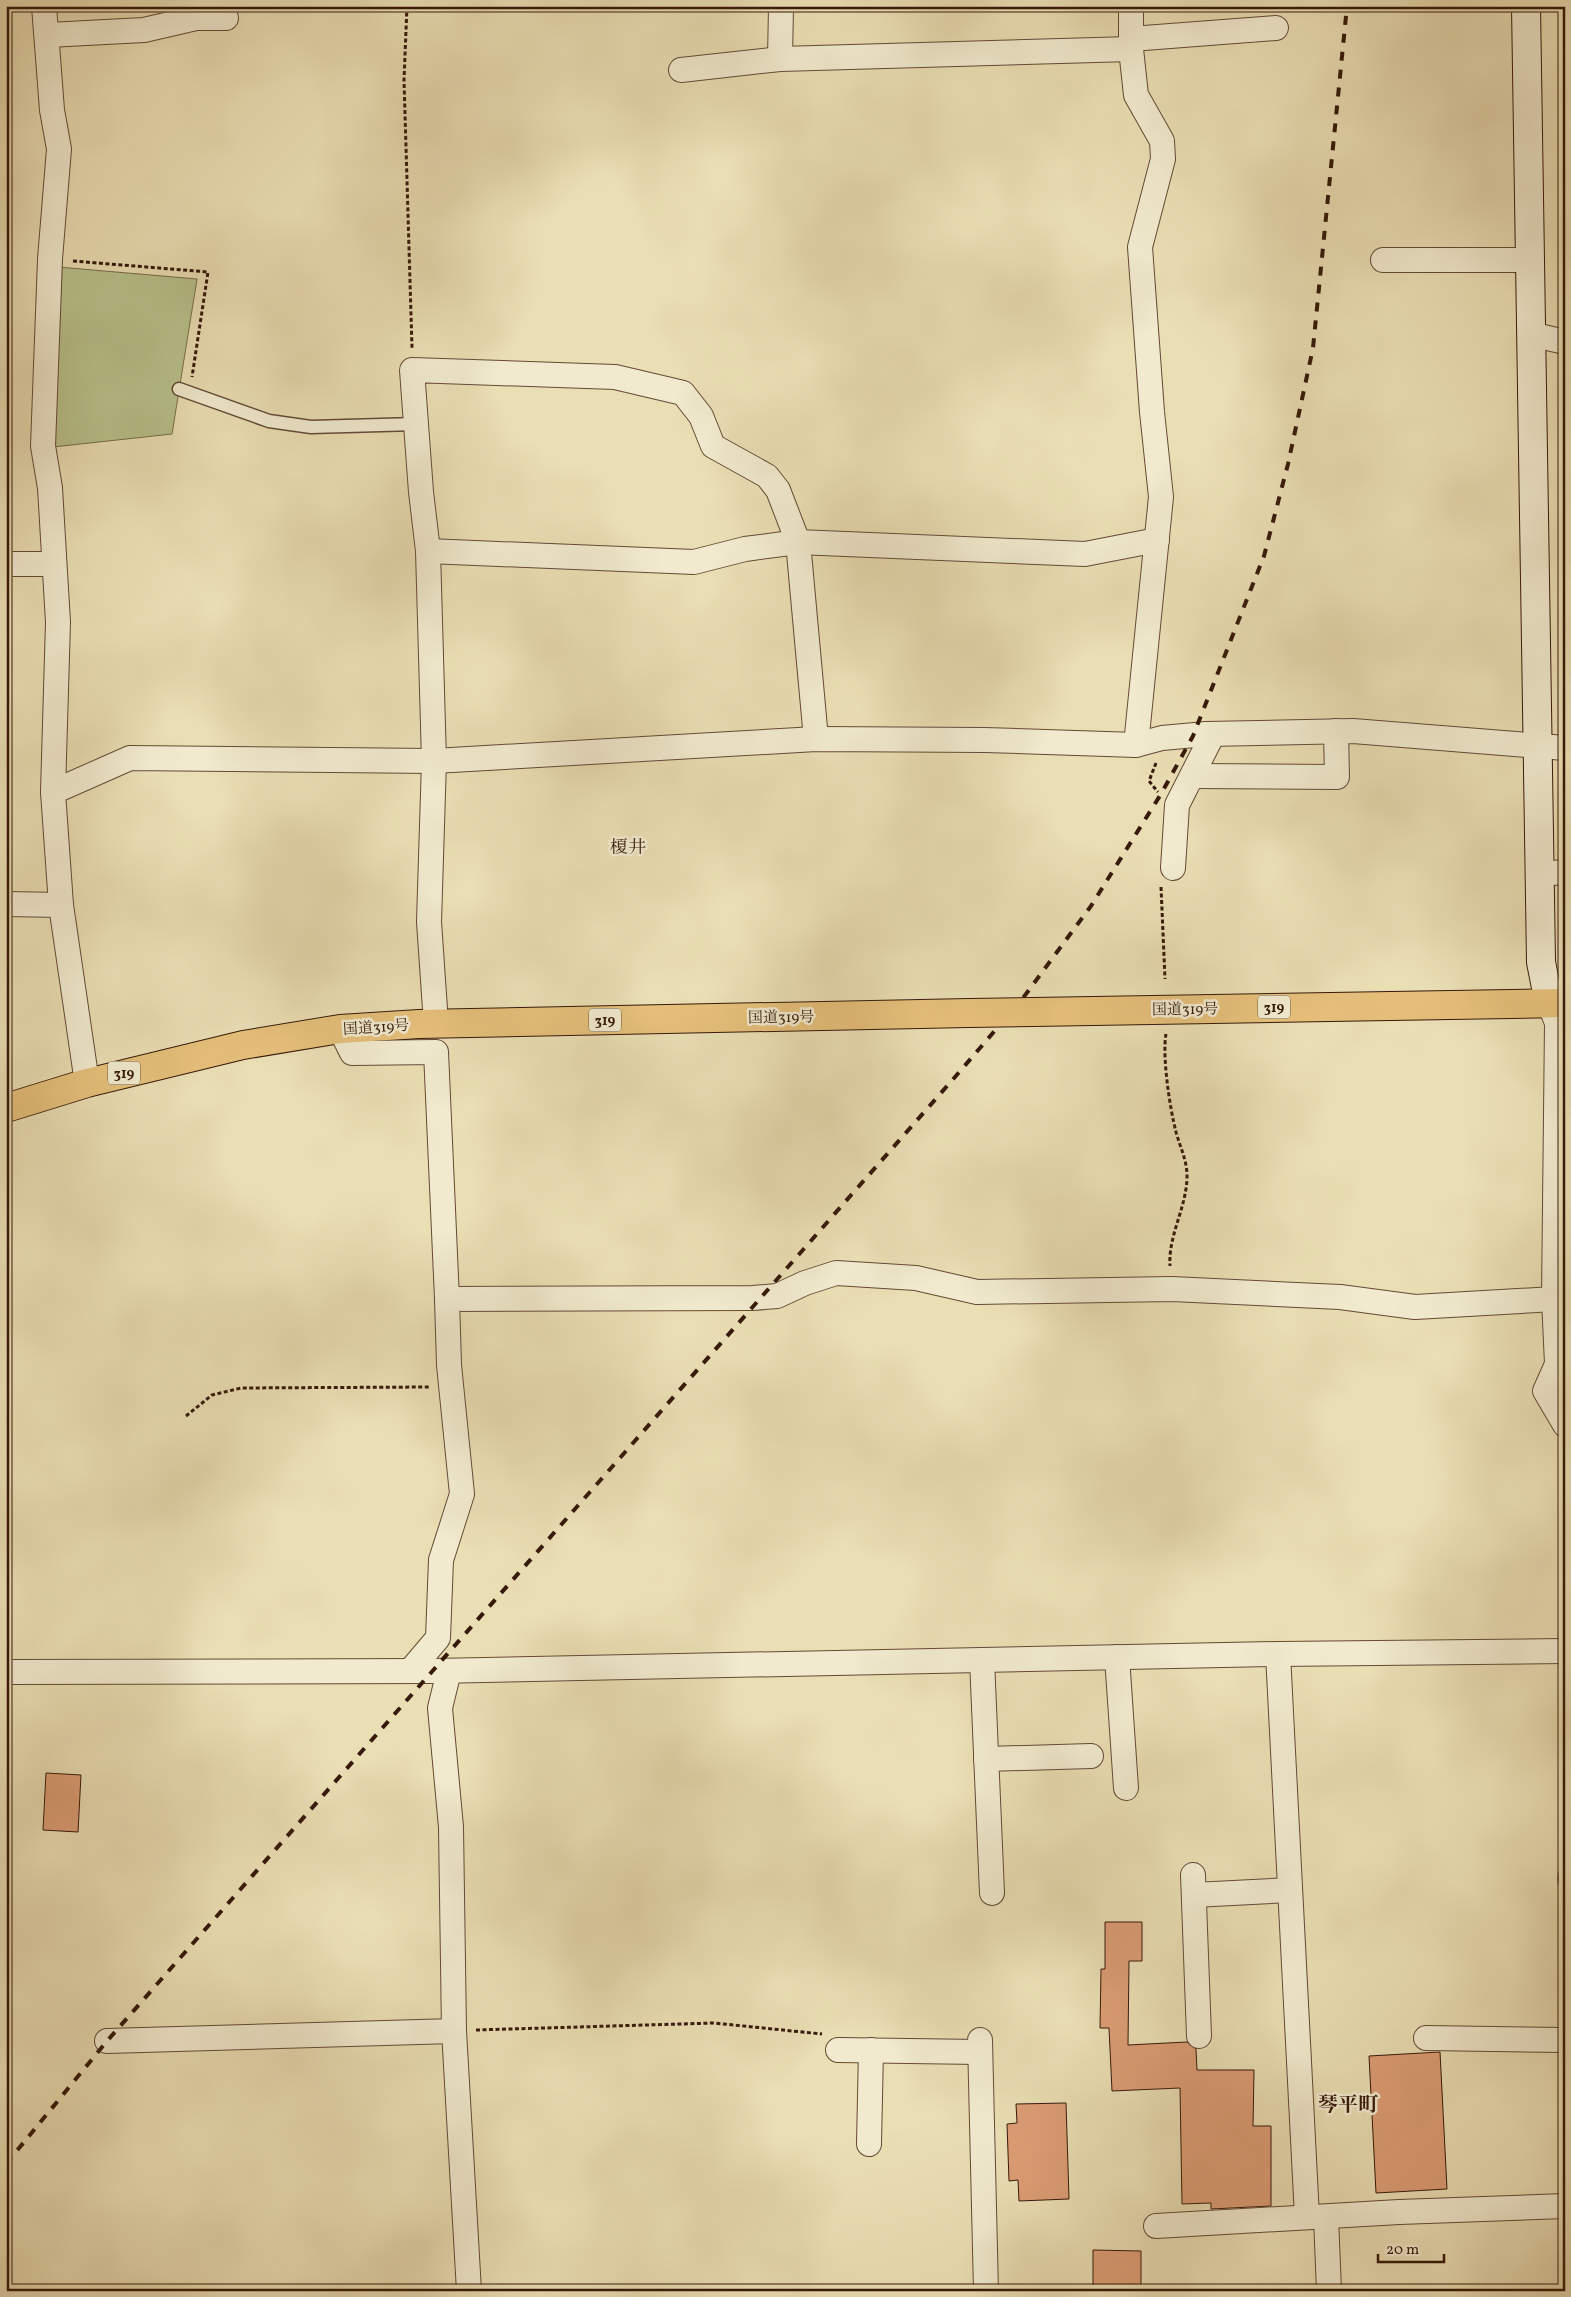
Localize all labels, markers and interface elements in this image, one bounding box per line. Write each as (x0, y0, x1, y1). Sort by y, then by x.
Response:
district label: 榎井 (610, 836, 646, 861)
road number: 319 (1258, 996, 1290, 1019)
street label: 国道319号 (1152, 999, 1218, 1022)
street label: 国道319号 (748, 1007, 814, 1030)
road number: 319 (589, 1008, 621, 1032)
street label: 国道319号 (342, 1016, 410, 1041)
road number: 319 (108, 1062, 140, 1084)
district label: 琴平町 (1318, 2092, 1379, 2120)
scale bar (1378, 2232, 1445, 2264)
text: 20 m (1386, 2240, 1419, 2261)

